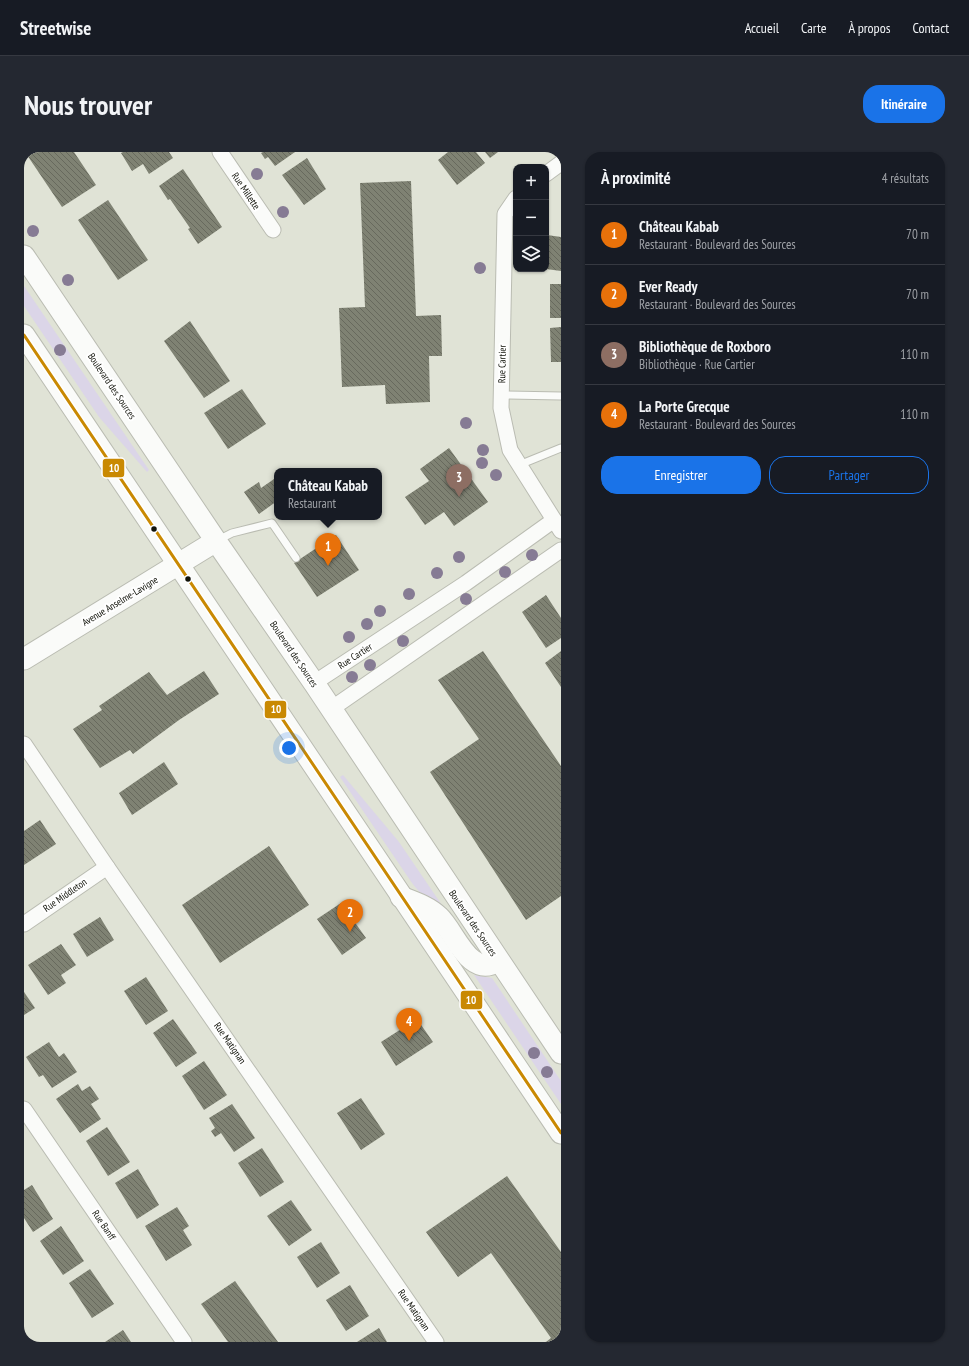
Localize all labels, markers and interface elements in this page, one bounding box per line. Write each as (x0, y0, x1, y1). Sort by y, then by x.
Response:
text: Streetwise (20, 16, 91, 40)
text: Accueil (745, 19, 779, 37)
text: Carte (801, 19, 827, 37)
text: À propos (849, 19, 891, 37)
text: Contact (913, 19, 949, 37)
button: Itinéraire (863, 85, 945, 123)
text: Nous trouver (24, 86, 152, 123)
map controls (513, 164, 549, 272)
button: + (513, 164, 549, 200)
text: À proximité (601, 167, 671, 189)
street label: Rue Millette (229, 170, 263, 212)
text: 4 résultats (882, 170, 929, 187)
button: − (513, 200, 549, 236)
text: Château Kabab (639, 217, 719, 236)
text: 1 (611, 226, 617, 243)
text: 70 m (906, 226, 929, 243)
button: layers (513, 236, 549, 272)
text: Restaurant · Boulevard des Sources (639, 236, 796, 253)
text: Ever Ready (639, 277, 697, 296)
text: 2 (611, 286, 617, 303)
text: 70 m (906, 286, 929, 303)
text: Restaurant · Boulevard des Sources (639, 296, 796, 313)
text: Bibliothèque de Roxboro (639, 337, 771, 356)
street label: Rue Cartier (495, 344, 509, 383)
text: 3 (611, 346, 617, 363)
text: 110 m (900, 346, 929, 363)
street label: Boulevard des Sources (85, 350, 139, 422)
text: Bibliothèque · Rue Cartier (639, 356, 755, 373)
text: La Porte Grecque (639, 397, 730, 416)
text: 4 (611, 406, 617, 423)
text: 110 m (900, 406, 929, 423)
text: Restaurant · Boulevard des Sources (639, 416, 796, 433)
button: Enregistrer (601, 456, 761, 494)
button: Partager (769, 456, 929, 494)
line badge: 10 (102, 458, 125, 478)
text: 10 (109, 461, 119, 475)
pin: 3 (446, 464, 472, 497)
popup (274, 468, 382, 520)
text: Château Kabab (288, 476, 368, 495)
text: Restaurant (288, 495, 336, 512)
unlabelled marker (149, 524, 159, 534)
pin: 1 (315, 533, 341, 566)
street label: Avenue Anselme-Lavigne (80, 573, 160, 629)
unlabelled marker (183, 574, 193, 584)
street label: Boulevard des Sources (267, 618, 321, 690)
street label: Rue Cartier (335, 640, 375, 672)
line badge: 10 (264, 700, 287, 719)
text: 10 (271, 702, 281, 716)
your location (279, 738, 299, 758)
street label: Rue Middleton (41, 875, 89, 915)
street label: Boulevard des Sources (446, 887, 500, 959)
pin: 2 (337, 899, 363, 932)
line badge: 10 (460, 990, 483, 1010)
text: 10 (466, 993, 476, 1007)
pin: 4 (396, 1008, 422, 1041)
street label: Rue Matignan (211, 1020, 249, 1066)
street label: Rue Banff (89, 1207, 119, 1243)
street label: Rue Matignan (395, 1287, 433, 1333)

